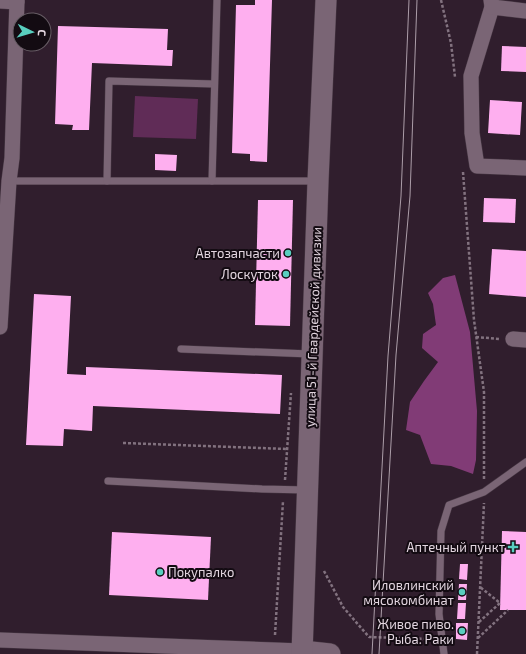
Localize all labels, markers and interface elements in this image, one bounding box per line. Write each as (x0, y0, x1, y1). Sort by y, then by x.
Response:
north arrow (12, 12, 52, 52)
text: С (36, 29, 49, 37)
street label: улица 51-й Гвардейской дивизии (302, 227, 324, 427)
place label: Автозапчасти (196, 245, 280, 261)
marker: Автозапчасти (283, 248, 293, 258)
place label: Лоскуток (221, 266, 278, 282)
marker: Лоскуток (281, 269, 291, 279)
place label: Аптечный пункт (406, 539, 506, 555)
marker: Аптечный пункт (508, 542, 518, 552)
place label: Покупалко (168, 564, 234, 580)
marker: Покупалко (155, 567, 165, 577)
place label: Иловлинский мясокомбинат (363, 577, 455, 608)
marker: Иловлинский мясокомбинат (457, 587, 467, 597)
place label: Живое пиво. Рыба. Раки (377, 616, 454, 647)
marker: Живое пиво. Рыба. Раки (457, 626, 467, 636)

